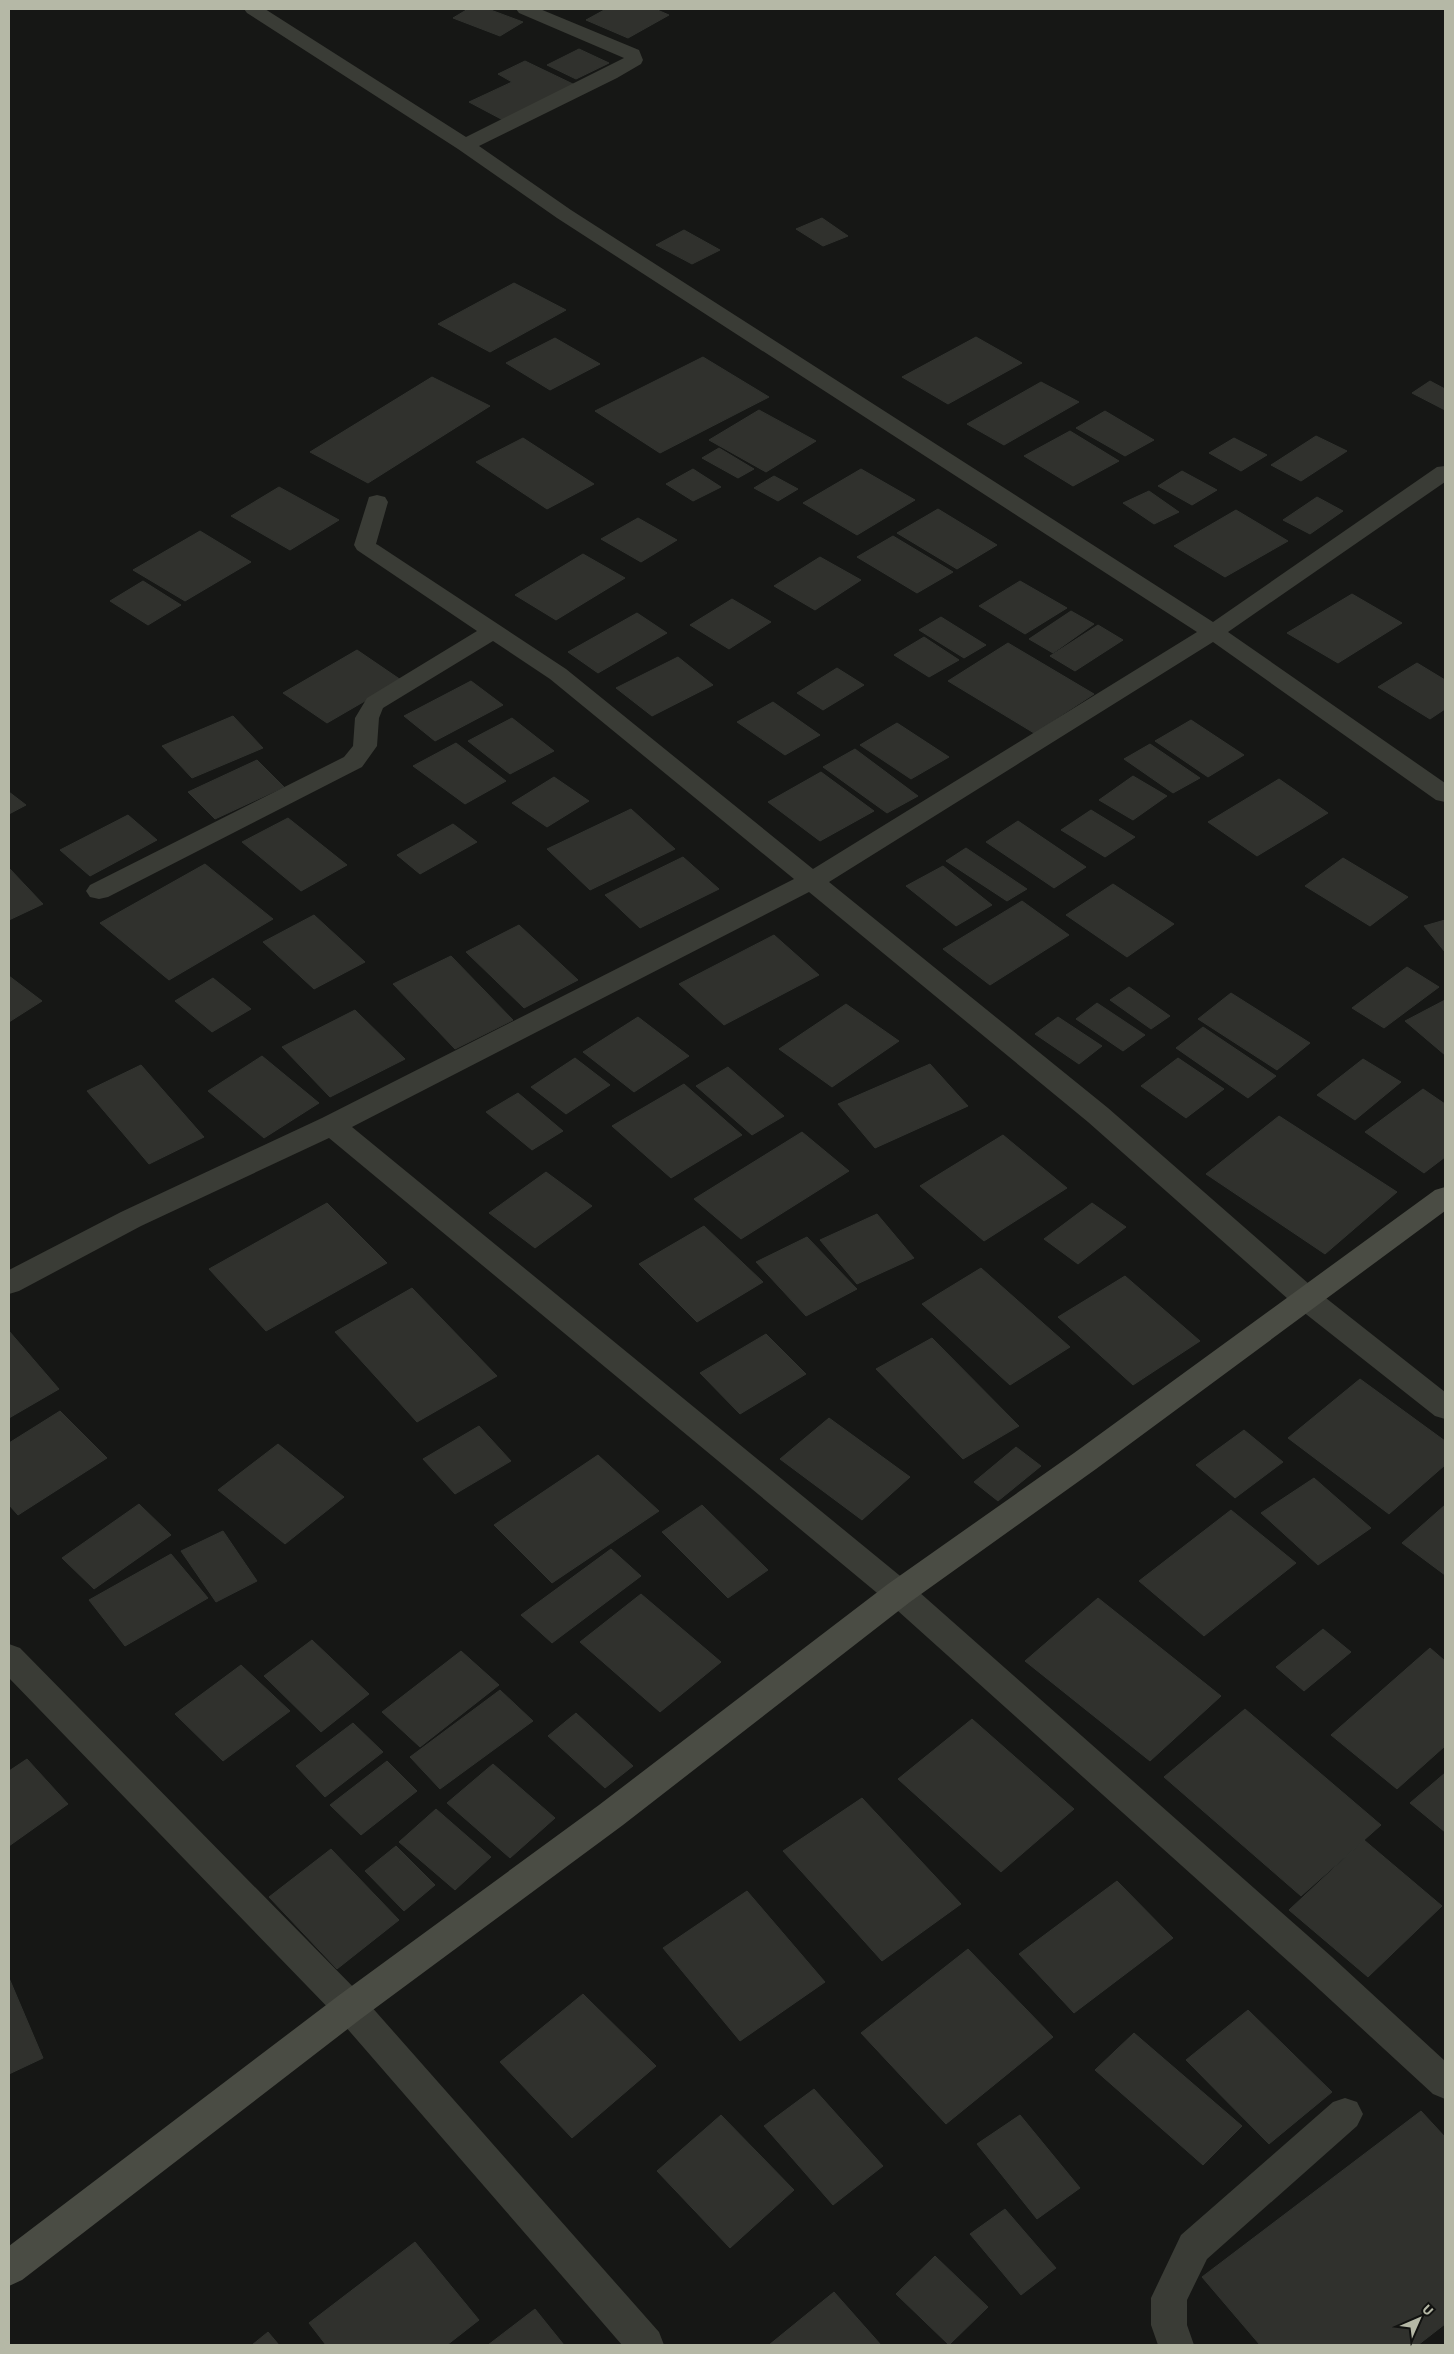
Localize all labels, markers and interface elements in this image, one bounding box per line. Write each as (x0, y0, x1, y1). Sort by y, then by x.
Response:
north arrow (1394, 2294, 1444, 2344)
text: U (1417, 2300, 1438, 2321)

